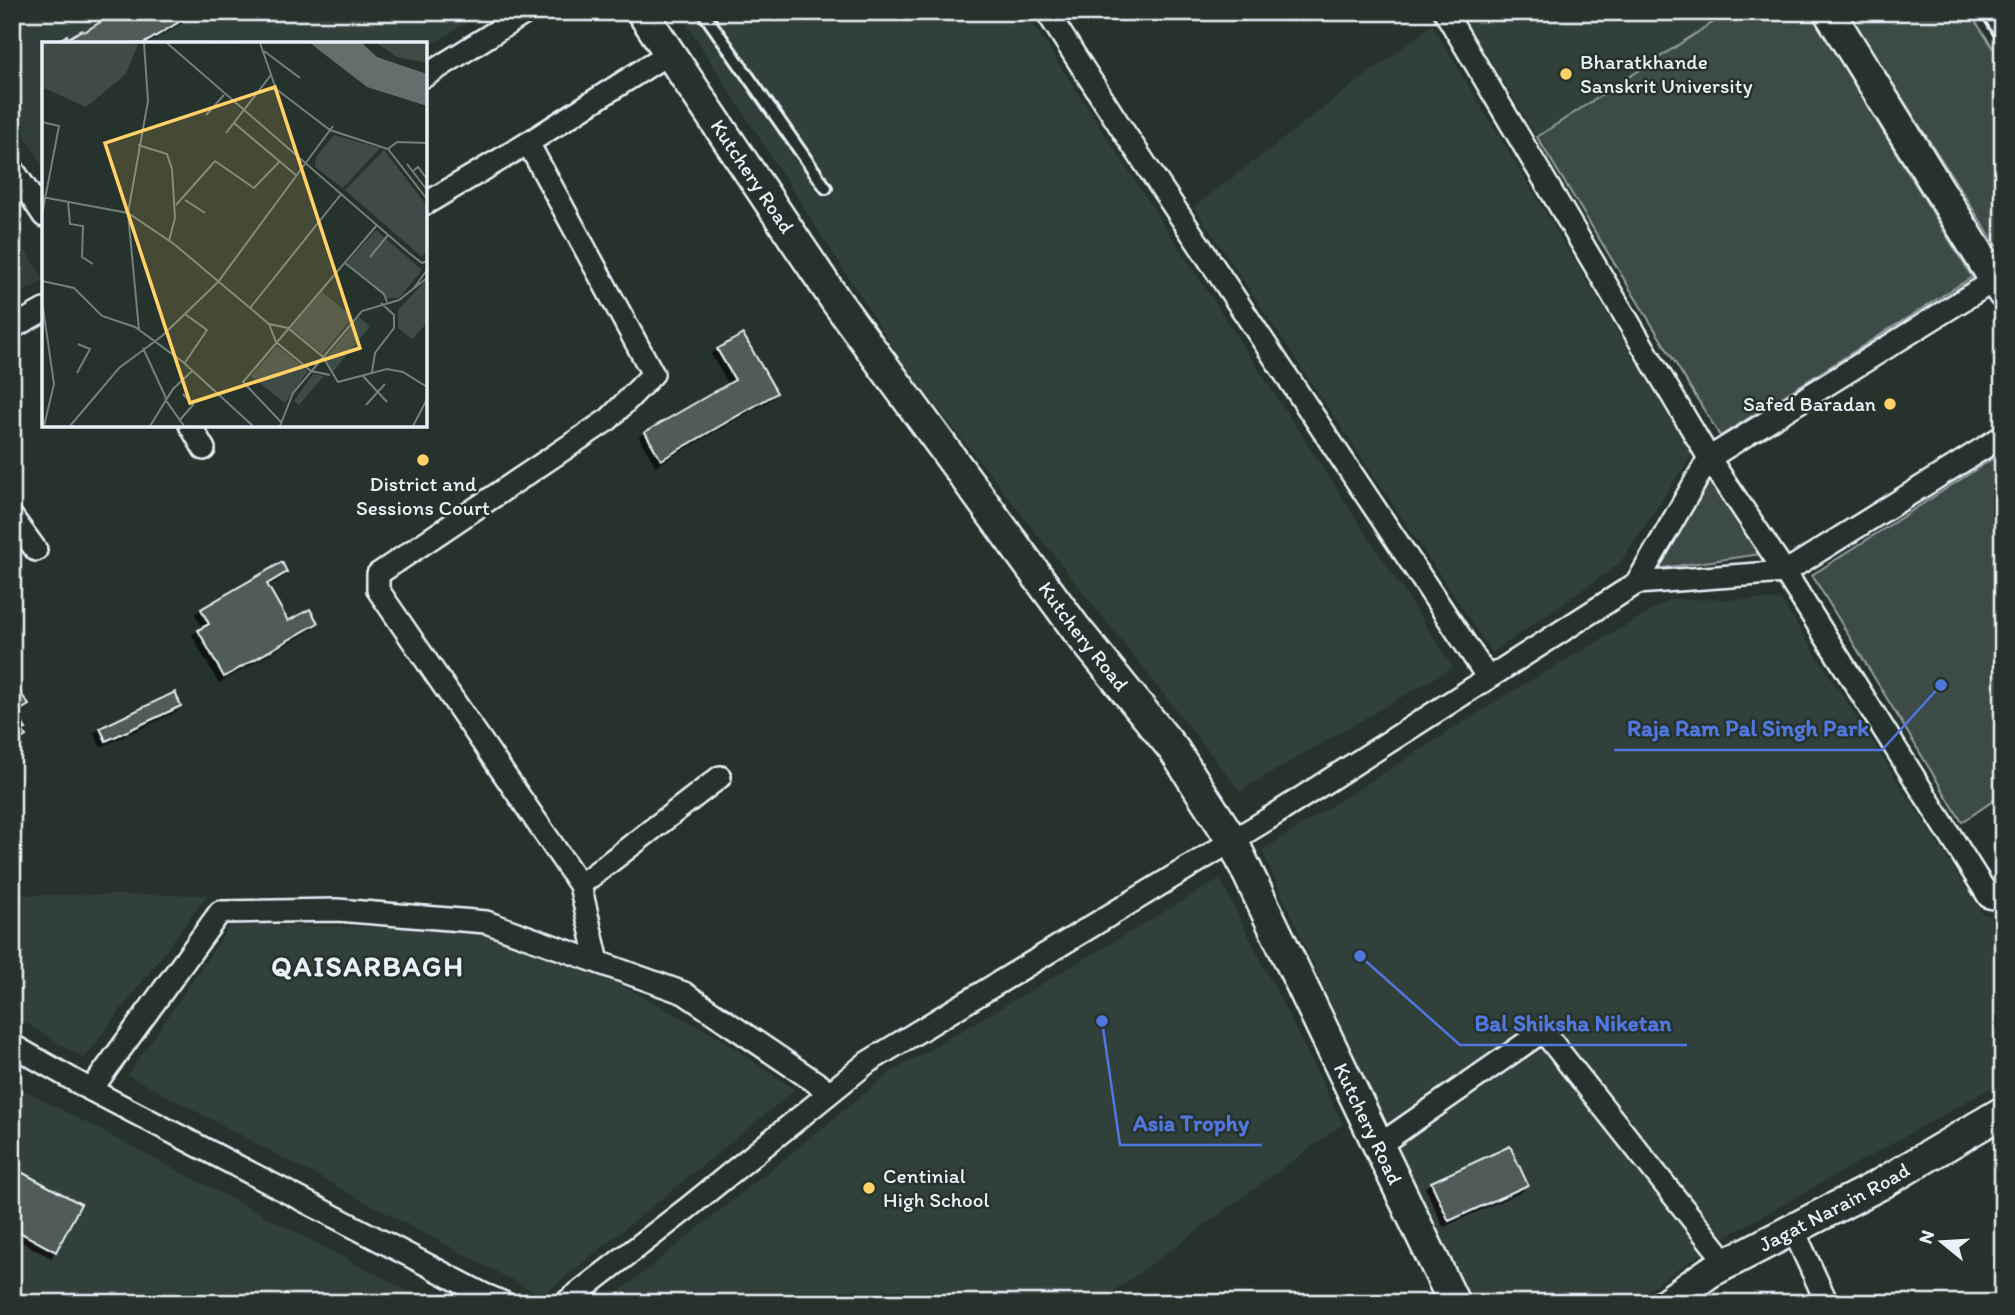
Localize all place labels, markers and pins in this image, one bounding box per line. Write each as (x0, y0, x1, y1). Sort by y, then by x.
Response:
place label: Bharatkhande Sanskrit University (1580, 49, 1753, 98)
marker: Bharatkhande Sanskrit University (1558, 66, 1574, 82)
place label: Safed Baradan (1743, 391, 1876, 416)
marker: Safed Baradan (1882, 396, 1898, 412)
marker: District and Sessions Court (415, 452, 431, 468)
place label: District and Sessions Court (356, 471, 490, 520)
callout: Raja Ram Pal Singh Park (1614, 706, 1882, 750)
callout: Bal Shiksha Niketan (1460, 1001, 1687, 1045)
callout: Asia Trophy (1120, 1101, 1262, 1145)
place label: Centinial High School (883, 1163, 990, 1212)
marker: Centinial High School (861, 1180, 877, 1196)

